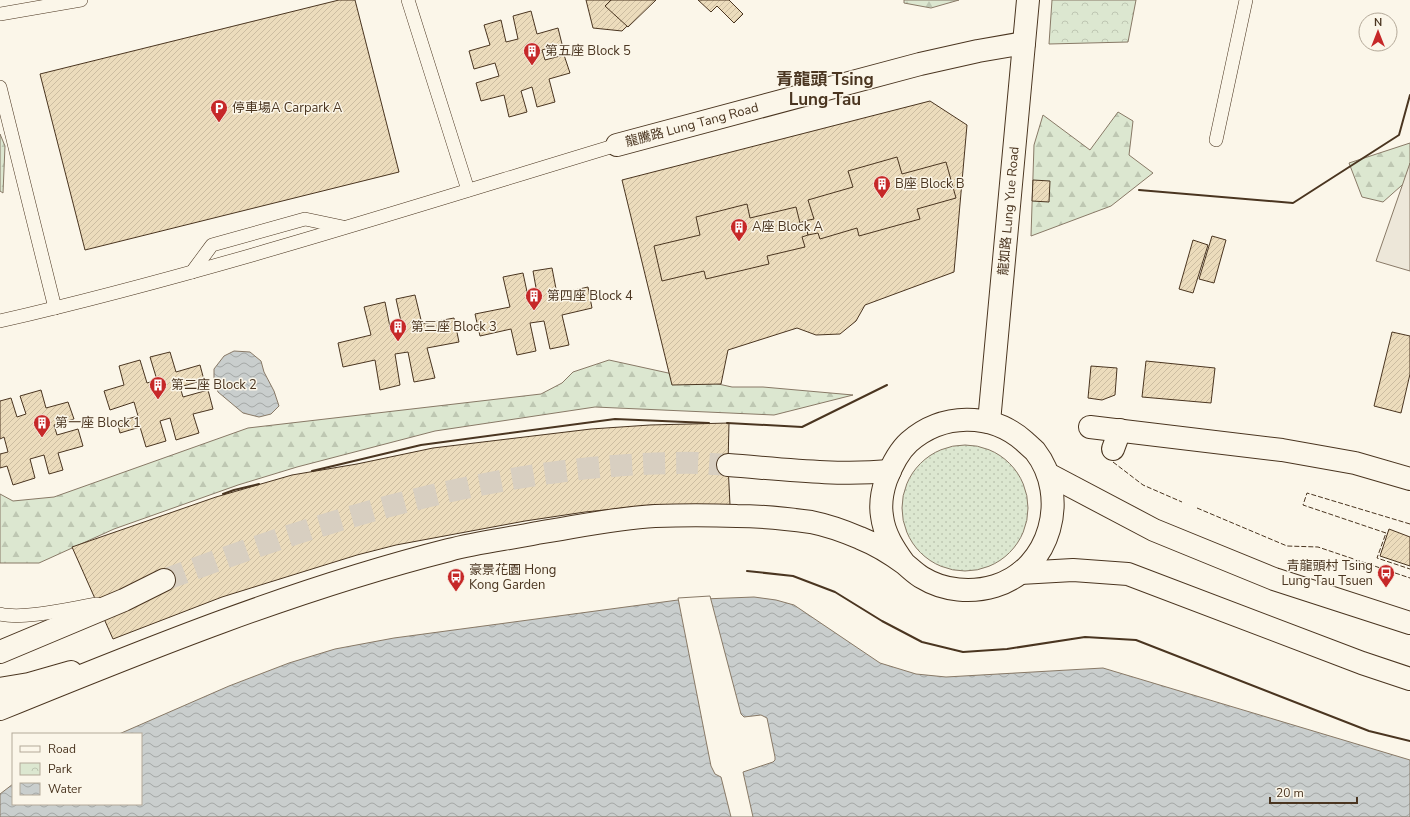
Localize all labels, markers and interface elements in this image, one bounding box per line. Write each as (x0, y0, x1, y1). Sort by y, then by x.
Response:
north arrow (1358, 12, 1398, 52)
text: N (1374, 15, 1382, 30)
building icon: 第五座 Block 5 (522, 41, 542, 66)
place label: 第五座 Block 5 (545, 42, 631, 60)
district label: 青龍頭 Tsing Lung Tau (776, 68, 874, 111)
parking icon: 停車場A Carpark A (209, 98, 229, 123)
place label: 停車場A Carpark A (232, 99, 343, 117)
street label: 龍騰路 Lung Tang Road (623, 99, 761, 151)
street label: 龍如路 Lung Yue Road (994, 146, 1024, 276)
building icon: B座 Block B (872, 174, 892, 199)
place label: B座 Block B (895, 175, 965, 193)
building icon: A座 Block A (729, 217, 749, 242)
place label: A座 Block A (752, 218, 823, 236)
building icon: 第四座 Block 4 (524, 286, 544, 311)
place label: 第四座 Block 4 (547, 287, 633, 305)
building icon: 第三座 Block 3 (388, 317, 408, 342)
place label: 第三座 Block 3 (411, 318, 497, 336)
building icon: 第二座 Block 2 (148, 375, 168, 400)
place label: 第二座 Block 2 (171, 376, 257, 394)
building icon: 第一座 Block 1 (32, 413, 52, 438)
place label: 第一座 Block 1 (55, 414, 141, 432)
place label: 青龍頭村 Tsing Lung Tau Tsuen (1281, 557, 1373, 590)
place label: 豪景花園 Hong Kong Garden (469, 561, 556, 594)
bus stop icon: 青龍頭村 Tsing Lung Tau Tsuen (1376, 563, 1396, 588)
bus stop icon: 豪景花園 Hong Kong Garden (446, 567, 466, 592)
legend (12, 733, 142, 805)
text: Road (48, 741, 76, 757)
text: Park (48, 761, 73, 777)
scale bar (1270, 779, 1357, 805)
text: Water (48, 781, 82, 797)
text: 20 m (1276, 785, 1304, 801)

